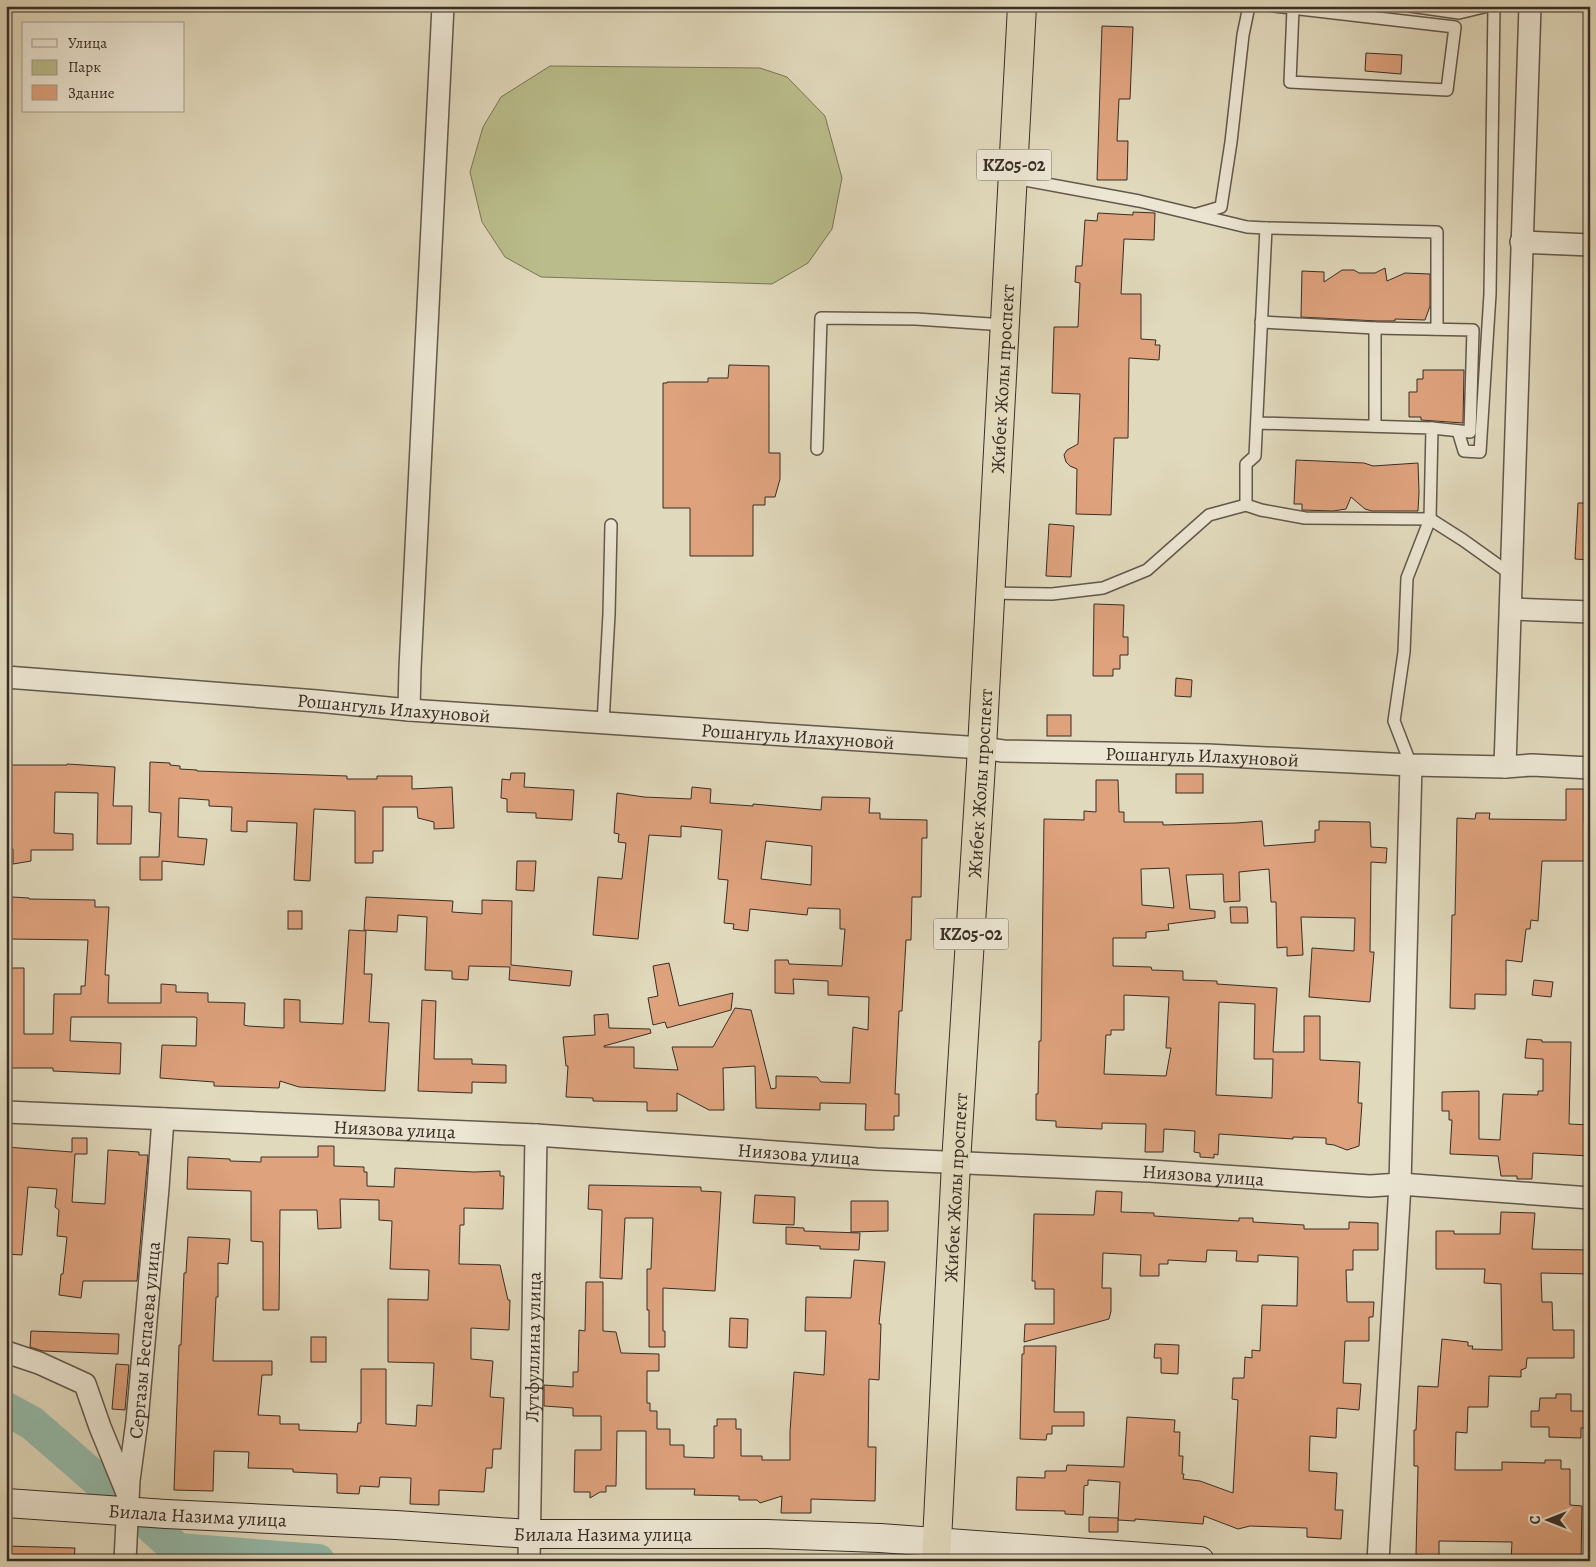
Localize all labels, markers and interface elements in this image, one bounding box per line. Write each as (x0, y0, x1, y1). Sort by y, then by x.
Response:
legend (22, 22, 185, 112)
text: Улица (68, 33, 107, 53)
text: Парк (68, 57, 101, 77)
text: Здание (68, 83, 115, 103)
road number: KZ05-02 (976, 150, 1052, 180)
street label: Жибек Жолы проспект (985, 283, 1021, 474)
street label: Жибек Жолы проспект (962, 687, 999, 879)
street label: Рошангуль Илахуновой (296, 688, 491, 729)
street label: Рошангуль Илахуновой (700, 717, 895, 756)
street label: Рошангуль Илахуновой (1105, 741, 1299, 773)
road number: KZ05-02 (934, 919, 1008, 950)
street label: Жибек Жолы проспект (938, 1092, 974, 1283)
street label: Ниязова улица (333, 1114, 457, 1146)
street label: Ниязова улица (737, 1137, 861, 1172)
street label: Ниязова улица (1142, 1159, 1265, 1193)
street label: Сергазы Беспаева улица (123, 1240, 167, 1440)
street label: Лутфуллина улица (519, 1271, 548, 1423)
north arrow (1524, 1494, 1574, 1544)
street label: Билала Назима улица (108, 1498, 288, 1534)
text: С (1526, 1515, 1545, 1524)
street label: Билала Назима улица (513, 1521, 693, 1548)

